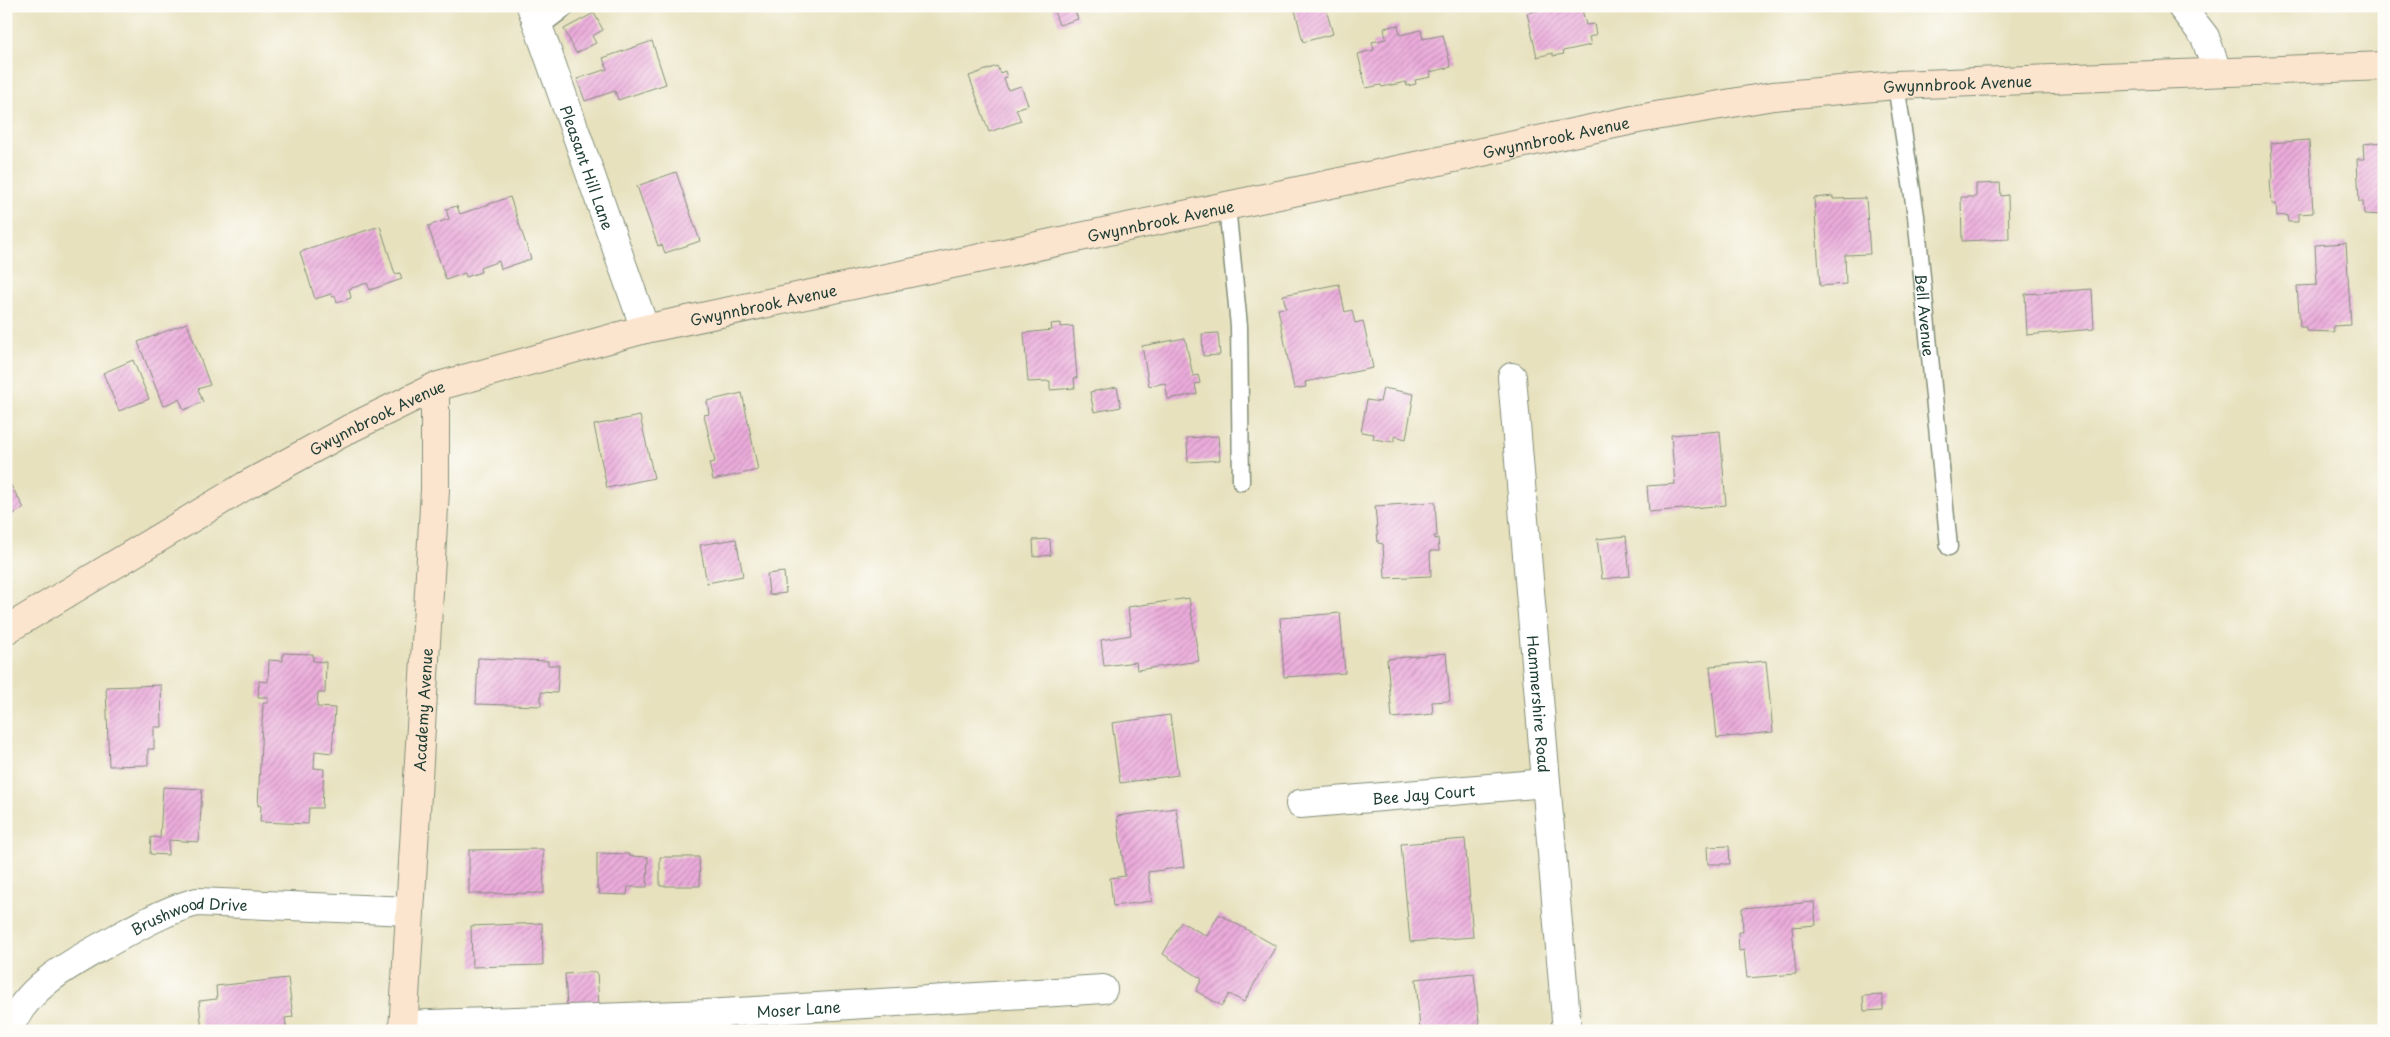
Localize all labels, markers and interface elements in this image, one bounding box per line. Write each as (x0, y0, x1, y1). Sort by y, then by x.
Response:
street label: Gwynnbrook Avenue (1882, 68, 2032, 98)
street label: Pleasant Hill Lane (555, 102, 620, 233)
street label: Gwynnbrook Avenue (1480, 110, 1631, 163)
street label: Gwynnbrook Avenue (1085, 193, 1236, 247)
street label: Bell Avenue (1910, 273, 1941, 357)
street label: Gwynnbrook Avenue (688, 277, 839, 331)
street label: Gwynnbrook Avenue (305, 373, 447, 460)
street label: Hammershire Road (1522, 634, 1557, 774)
street label: Academy Avenue (407, 647, 437, 772)
street label: Bee Jay Court (1371, 778, 1476, 809)
street label: Brushwood Drive (126, 890, 248, 940)
street label: Moser Lane (756, 994, 841, 1022)

